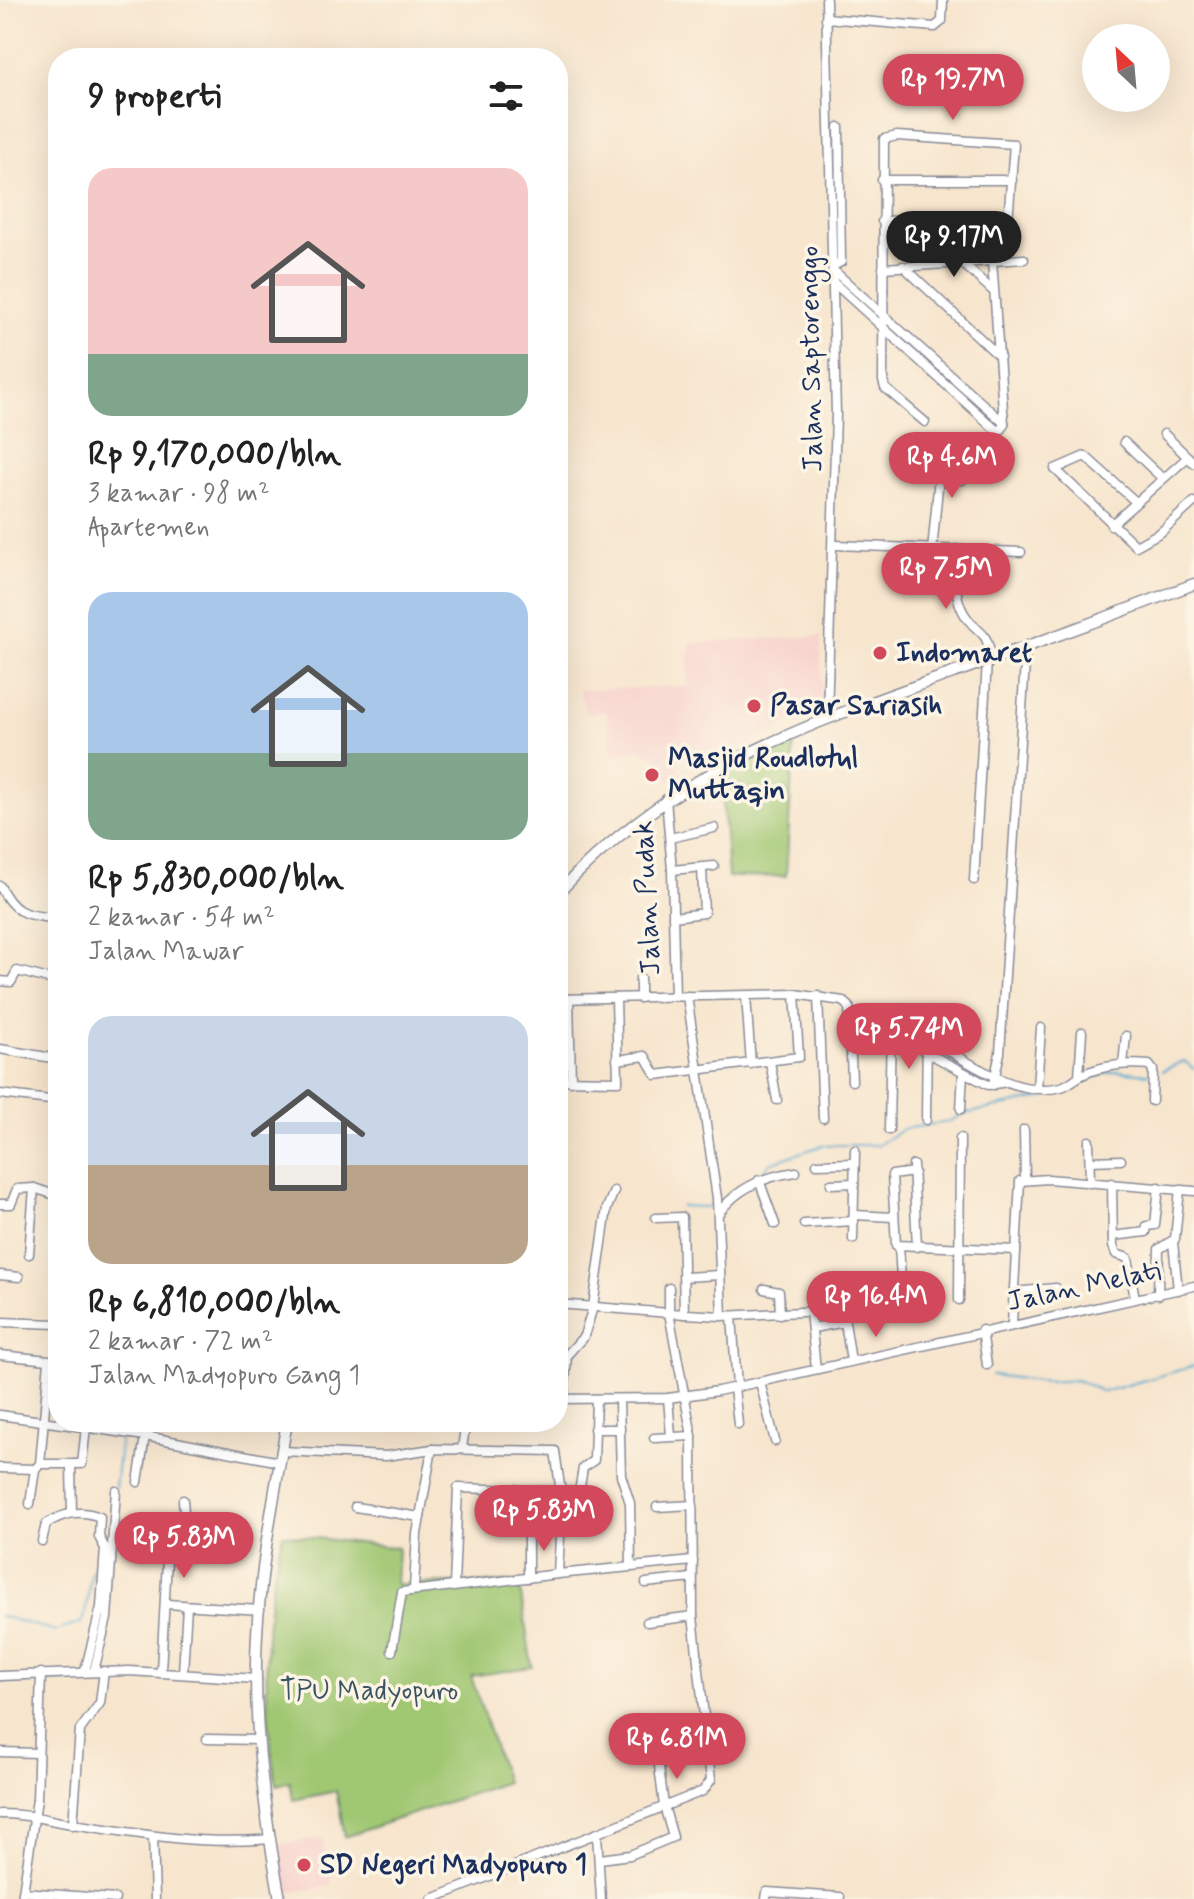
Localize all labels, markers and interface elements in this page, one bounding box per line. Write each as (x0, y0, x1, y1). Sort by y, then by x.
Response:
north arrow (1082, 24, 1170, 112)
map controls (1082, 24, 1170, 112)
pin: Rp 19.7M (870, 54, 1036, 122)
text: Rp 19.7M (901, 63, 1005, 97)
text: 9 properti (88, 74, 221, 119)
icon: filters (484, 74, 528, 118)
pin: Rp 9.17M (871, 211, 1037, 279)
icon: home (236, 220, 380, 364)
text: Rp 9.17M (904, 220, 1004, 254)
street label: Jalan Saptorenggo (792, 246, 834, 472)
text: Rp 9,170,000/bln (88, 432, 341, 477)
pin: Rp 4.6M (878, 432, 1026, 500)
text: Rp 4.6M (907, 441, 997, 475)
text: 3 kamar · 98 m² (88, 477, 269, 511)
text: Apartemen (88, 511, 210, 545)
pin: Rp 7.5M (872, 543, 1020, 611)
text: Rp 7.5M (899, 552, 993, 586)
place label: Indomaret (896, 635, 1033, 672)
icon: home (236, 644, 380, 788)
marker: Indomaret (871, 644, 889, 662)
place label: Pasar Sariasih (770, 688, 942, 725)
marker: Pasar Sariasih (745, 697, 763, 715)
place label: Masjid Roudlotul Muttaqin (668, 741, 858, 810)
marker: Masjid Roudlotul Muttaqin (643, 766, 661, 784)
street label: Jalan Pudak (625, 820, 671, 976)
text: Rp 5,830,000/bln (88, 856, 344, 901)
text: 2 kamar · 54 m² (88, 901, 275, 935)
text: Jalan Mawar (88, 935, 244, 969)
pin: Rp 5.74M (826, 1003, 992, 1071)
text: Rp 5.74M (855, 1012, 963, 1046)
icon: home (236, 1068, 380, 1212)
street label: Jalan Melati (1004, 1253, 1164, 1321)
pin: Rp 16.4M (793, 1271, 959, 1339)
text: Rp 6,810,000/bln (88, 1280, 340, 1325)
text: Rp 16.4M (825, 1280, 927, 1314)
text: 2 kamar · 72 m² (88, 1325, 273, 1359)
text: Jalan Madyopuro Gang 1 (88, 1359, 360, 1393)
pin: Rp 5.83M (461, 1485, 627, 1553)
text: Rp 5.83M (492, 1494, 596, 1528)
pin: Rp 5.83M (101, 1512, 267, 1580)
text: Rp 5.83M (132, 1521, 236, 1555)
park label: TPU Madyopuro (280, 1673, 458, 1710)
pin: Rp 6.81M (594, 1713, 760, 1781)
text: Rp 6.81M (627, 1722, 727, 1756)
place label: SD Negeri Madyopuro 1 (320, 1847, 587, 1885)
marker: SD Negeri Madyopuro 1 (295, 1856, 313, 1874)

